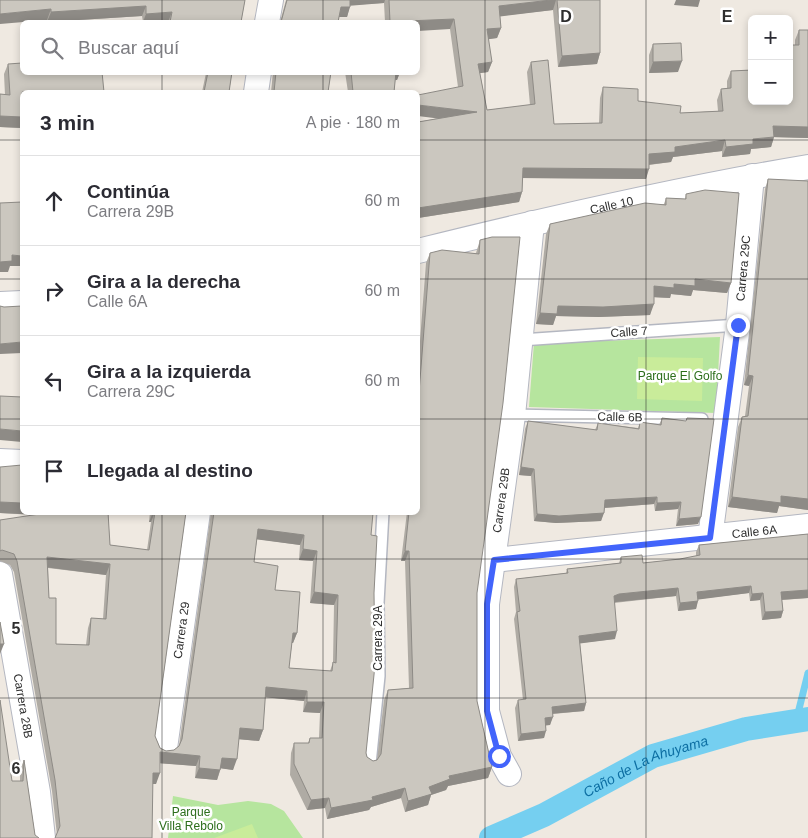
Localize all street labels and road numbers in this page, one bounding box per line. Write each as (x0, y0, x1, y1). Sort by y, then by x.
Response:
street label: Calle 10 (589, 194, 635, 217)
street label: Carrera 29C (733, 234, 753, 302)
street label: Calle 7 (610, 324, 648, 340)
street label: Calle 6B (597, 410, 643, 424)
street label: Carrera 29B (490, 467, 513, 534)
street label: Calle 6A (731, 522, 778, 541)
street label: Carrera 29 (171, 600, 192, 660)
street label: Carrera 29A (371, 605, 385, 671)
street label: Carrera 28B (10, 673, 36, 739)

